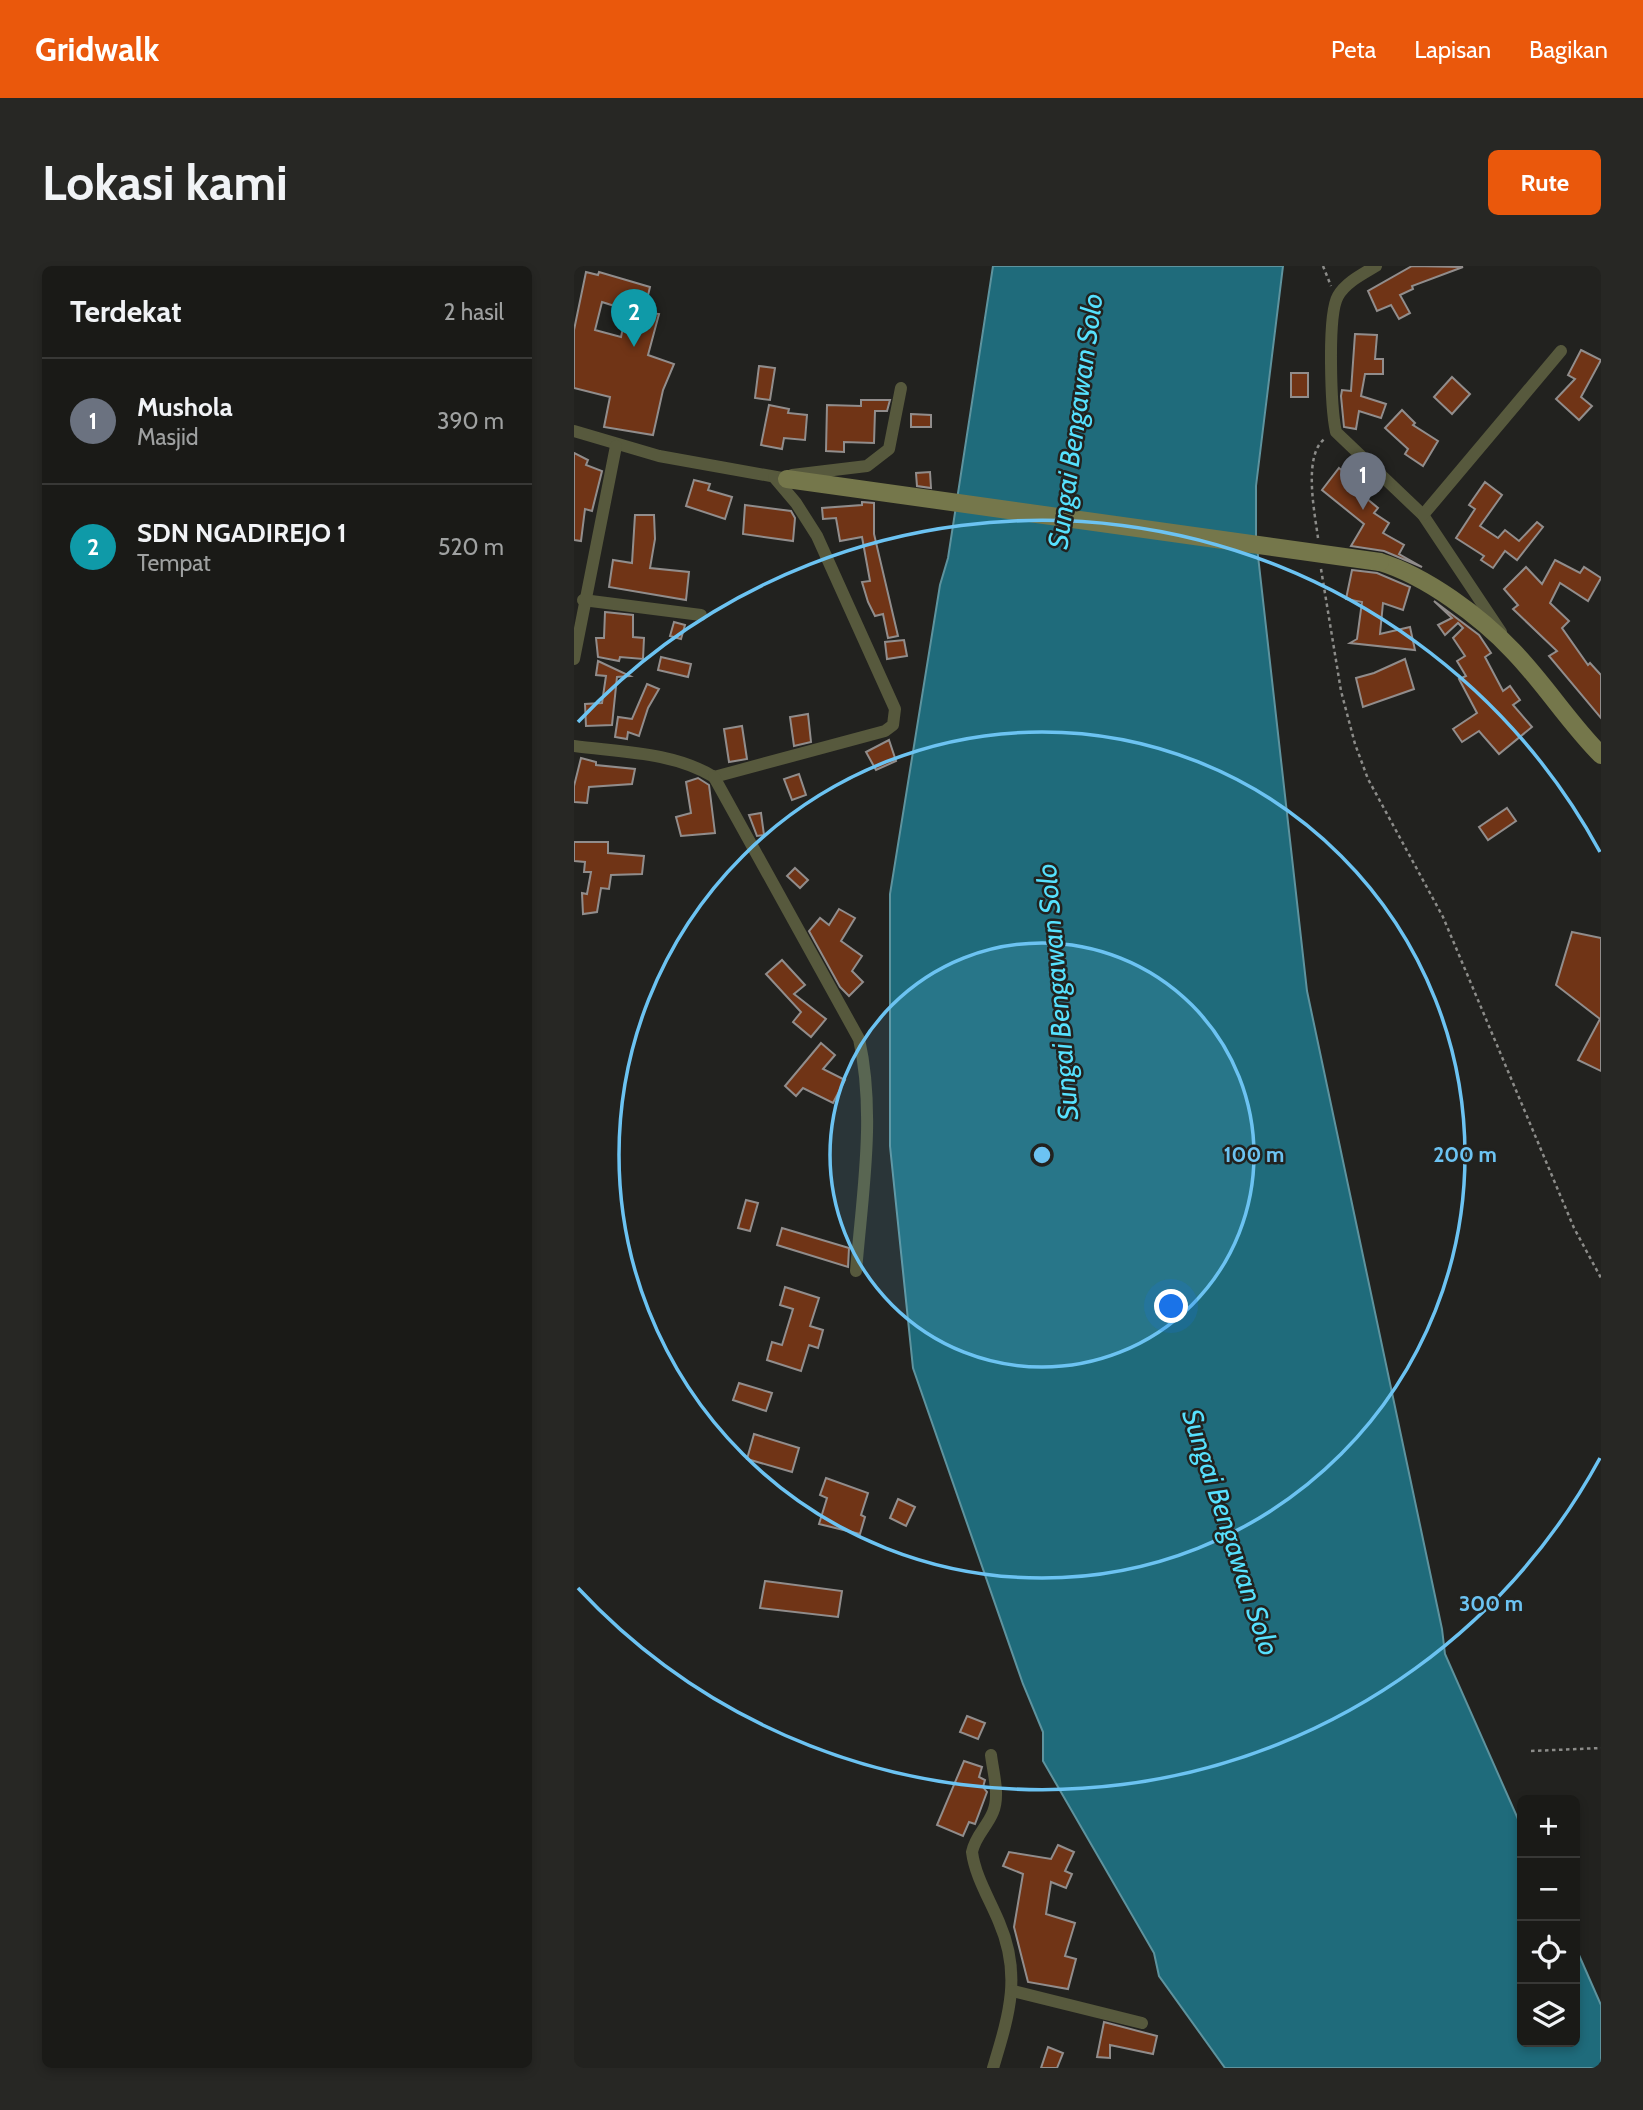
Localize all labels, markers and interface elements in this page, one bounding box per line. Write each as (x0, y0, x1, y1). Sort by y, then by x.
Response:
text: Gridwalk (35, 29, 159, 69)
text: Peta (1331, 35, 1376, 64)
text: Lapisan (1414, 35, 1491, 64)
text: Bagikan (1529, 35, 1608, 64)
button: Rute (1488, 150, 1601, 215)
text: Lokasi kami (42, 153, 288, 212)
pin: 2 (611, 289, 657, 347)
water label: Sungai Bengawan Solo (1040, 291, 1110, 551)
text: Terdekat (70, 293, 182, 330)
text: 2 hasil (443, 298, 504, 326)
text: Mushola (137, 391, 233, 423)
text: 1 (89, 407, 97, 435)
text: 390 m (437, 407, 504, 435)
text: Masjid (137, 423, 199, 451)
pin: 1 (1340, 452, 1386, 510)
text: SDN NGADIREJO 1 (137, 517, 347, 549)
text: 2 (87, 533, 99, 561)
text: 520 m (438, 533, 504, 561)
text: Tempat (137, 549, 211, 577)
water label: Sungai Bengawan Solo (1029, 862, 1085, 1122)
text: 100 m (1224, 1142, 1284, 1167)
text: 200 m (1433, 1142, 1497, 1167)
centre of rings (1030, 1143, 1054, 1167)
your location (1154, 1289, 1188, 1323)
water label: Sungai Bengawan Solo (1175, 1404, 1287, 1660)
text: 300 m (1459, 1591, 1523, 1616)
map controls (1517, 1795, 1580, 2047)
button: + (1517, 1795, 1580, 1858)
button: − (1517, 1858, 1580, 1921)
button: locate (1517, 1921, 1580, 1984)
button: layers (1517, 1984, 1580, 2047)

